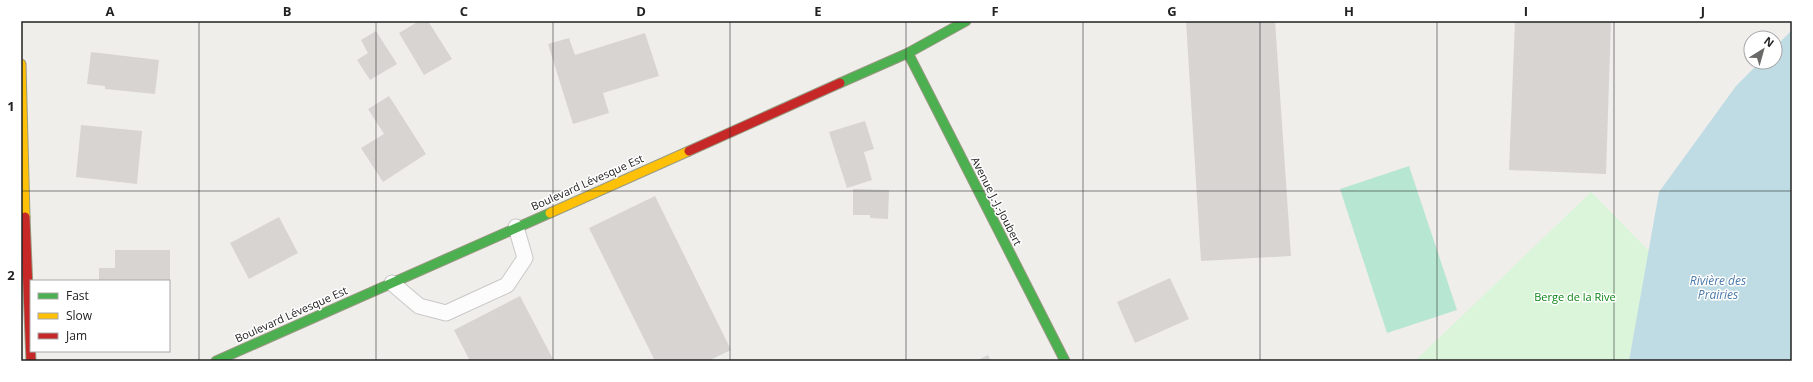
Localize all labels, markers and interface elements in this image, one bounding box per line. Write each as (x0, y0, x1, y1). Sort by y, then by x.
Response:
text: A (106, 2, 115, 20)
text: B (283, 2, 292, 20)
text: C (460, 2, 468, 20)
text: D (636, 2, 646, 20)
text: E (814, 2, 822, 20)
text: F (991, 2, 999, 20)
text: G (1167, 2, 1177, 20)
text: H (1344, 2, 1354, 20)
text: I (1524, 2, 1528, 20)
text: J (1700, 2, 1705, 20)
north arrow (1743, 30, 1783, 70)
text: N (1761, 33, 1777, 50)
text: 1 (7, 97, 15, 115)
street label: Boulevard Lévesque Est (528, 150, 646, 214)
street label: Avenue J.-J.-Joubert (968, 154, 1026, 248)
text: 2 (7, 266, 15, 284)
water label: Rivière des Prairies (1690, 272, 1746, 303)
legend (30, 280, 170, 352)
street label: Boulevard Lévesque Est (232, 282, 350, 346)
text: Fast (66, 287, 89, 304)
park label: Berge de la Rive (1534, 289, 1616, 304)
text: Slow (66, 307, 93, 324)
text: Jam (65, 327, 87, 344)

